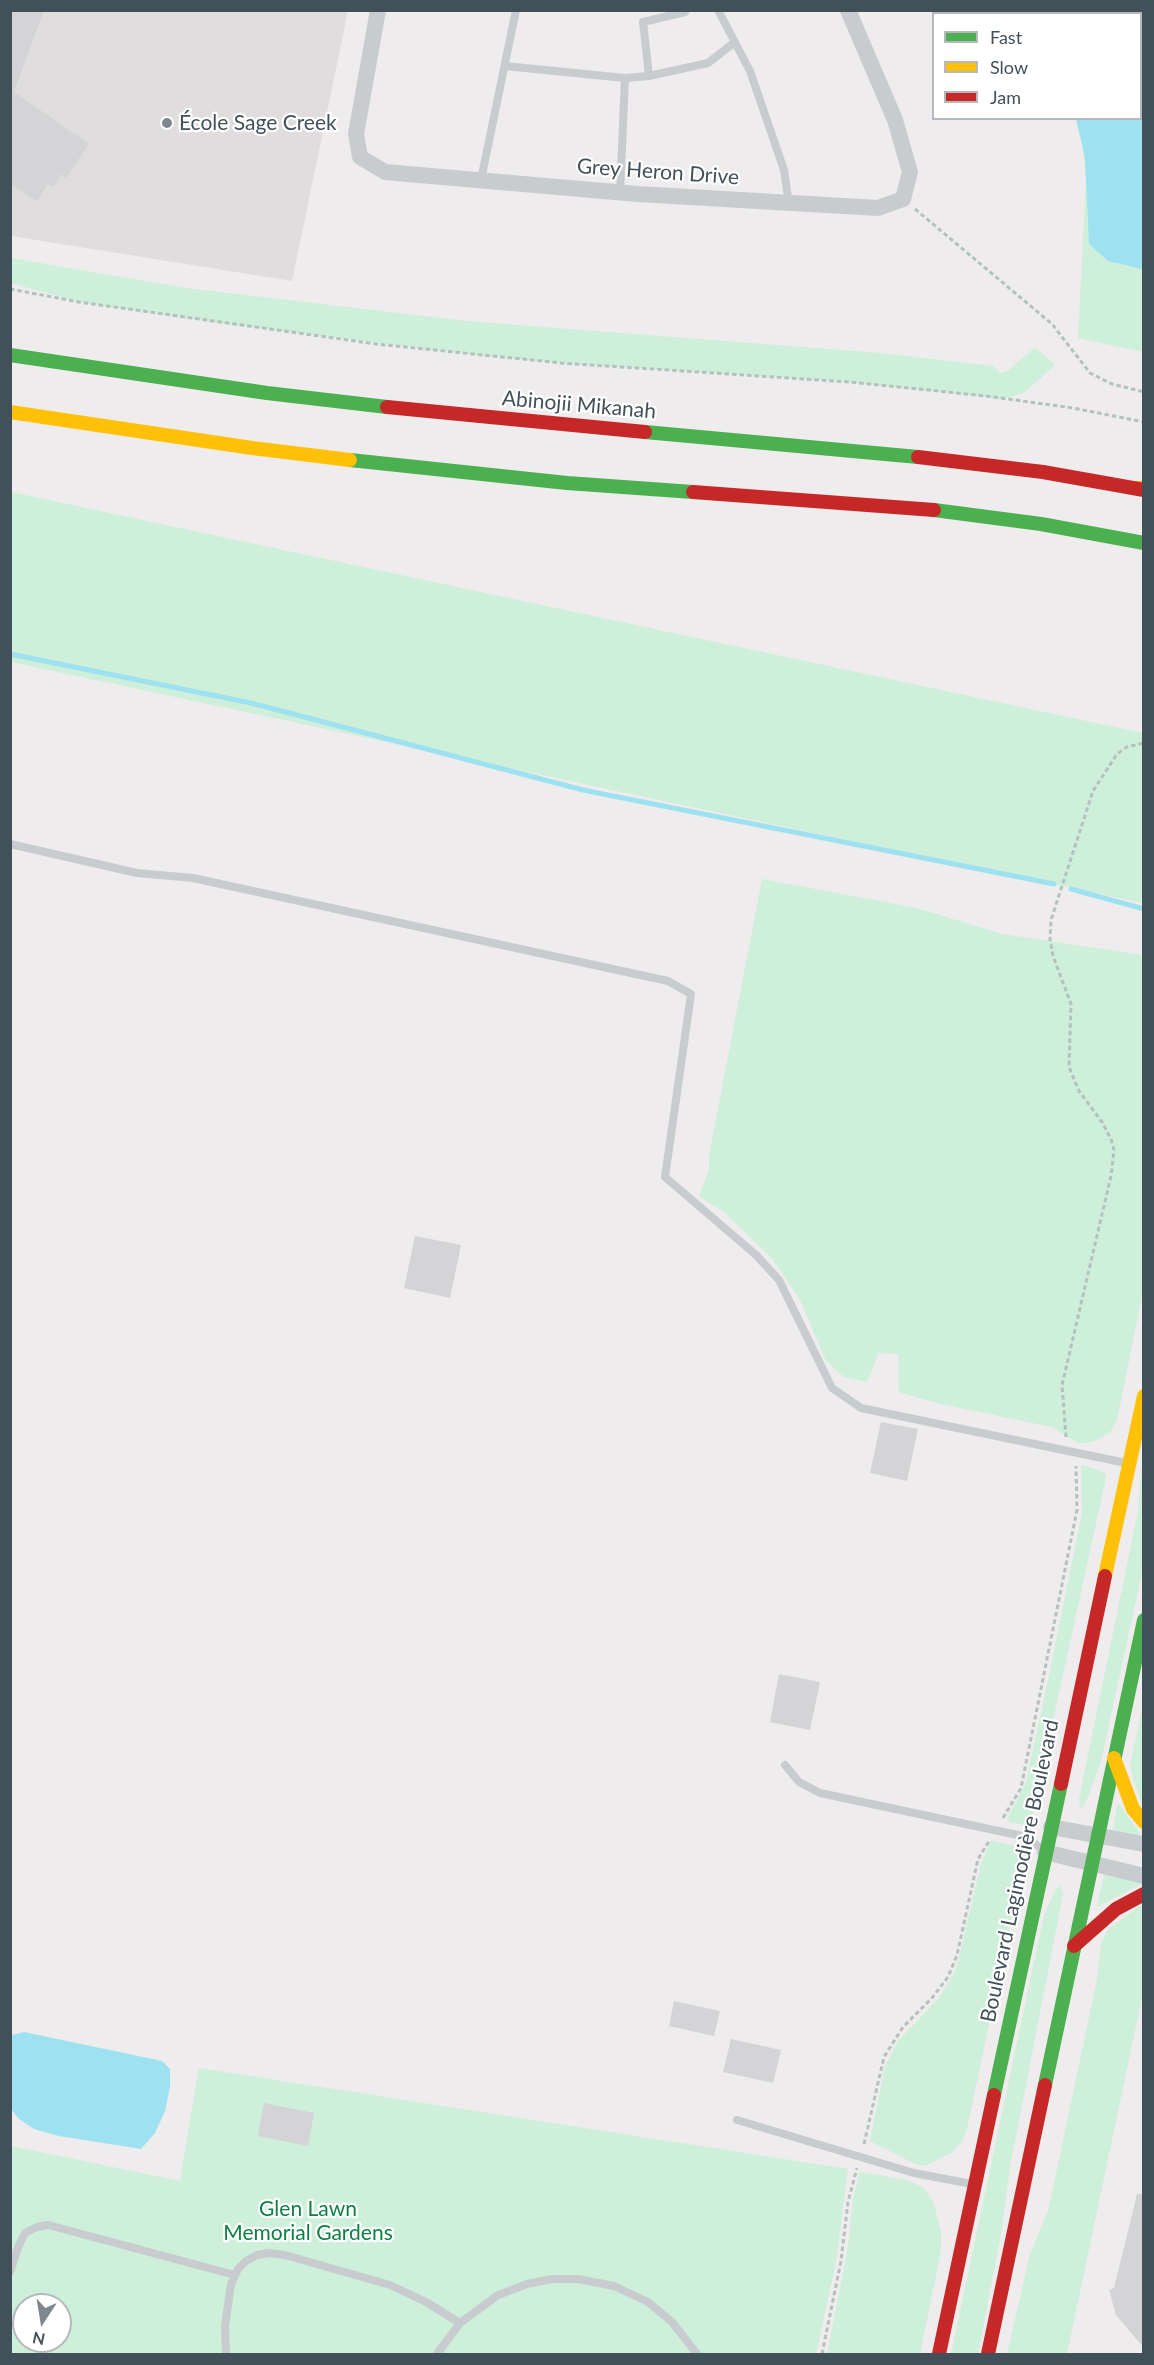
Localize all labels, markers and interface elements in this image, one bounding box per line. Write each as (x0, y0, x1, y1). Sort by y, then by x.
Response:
legend (932, 12, 1142, 120)
text: Fast (990, 26, 1022, 48)
text: Slow (990, 56, 1028, 78)
text: Jam (990, 86, 1021, 108)
place label: École Sage Creek (179, 110, 337, 136)
marker: École Sage Creek (160, 116, 174, 130)
street label: Grey Heron Drive (576, 154, 740, 190)
street label: Abinojii Mikanah (501, 386, 657, 424)
street label: Boulevard Lagimodière Boulevard (976, 1717, 1064, 2025)
park label: Glen Lawn Memorial Gardens (223, 2196, 393, 2246)
north arrow (12, 2293, 72, 2353)
text: N (31, 2329, 47, 2350)

